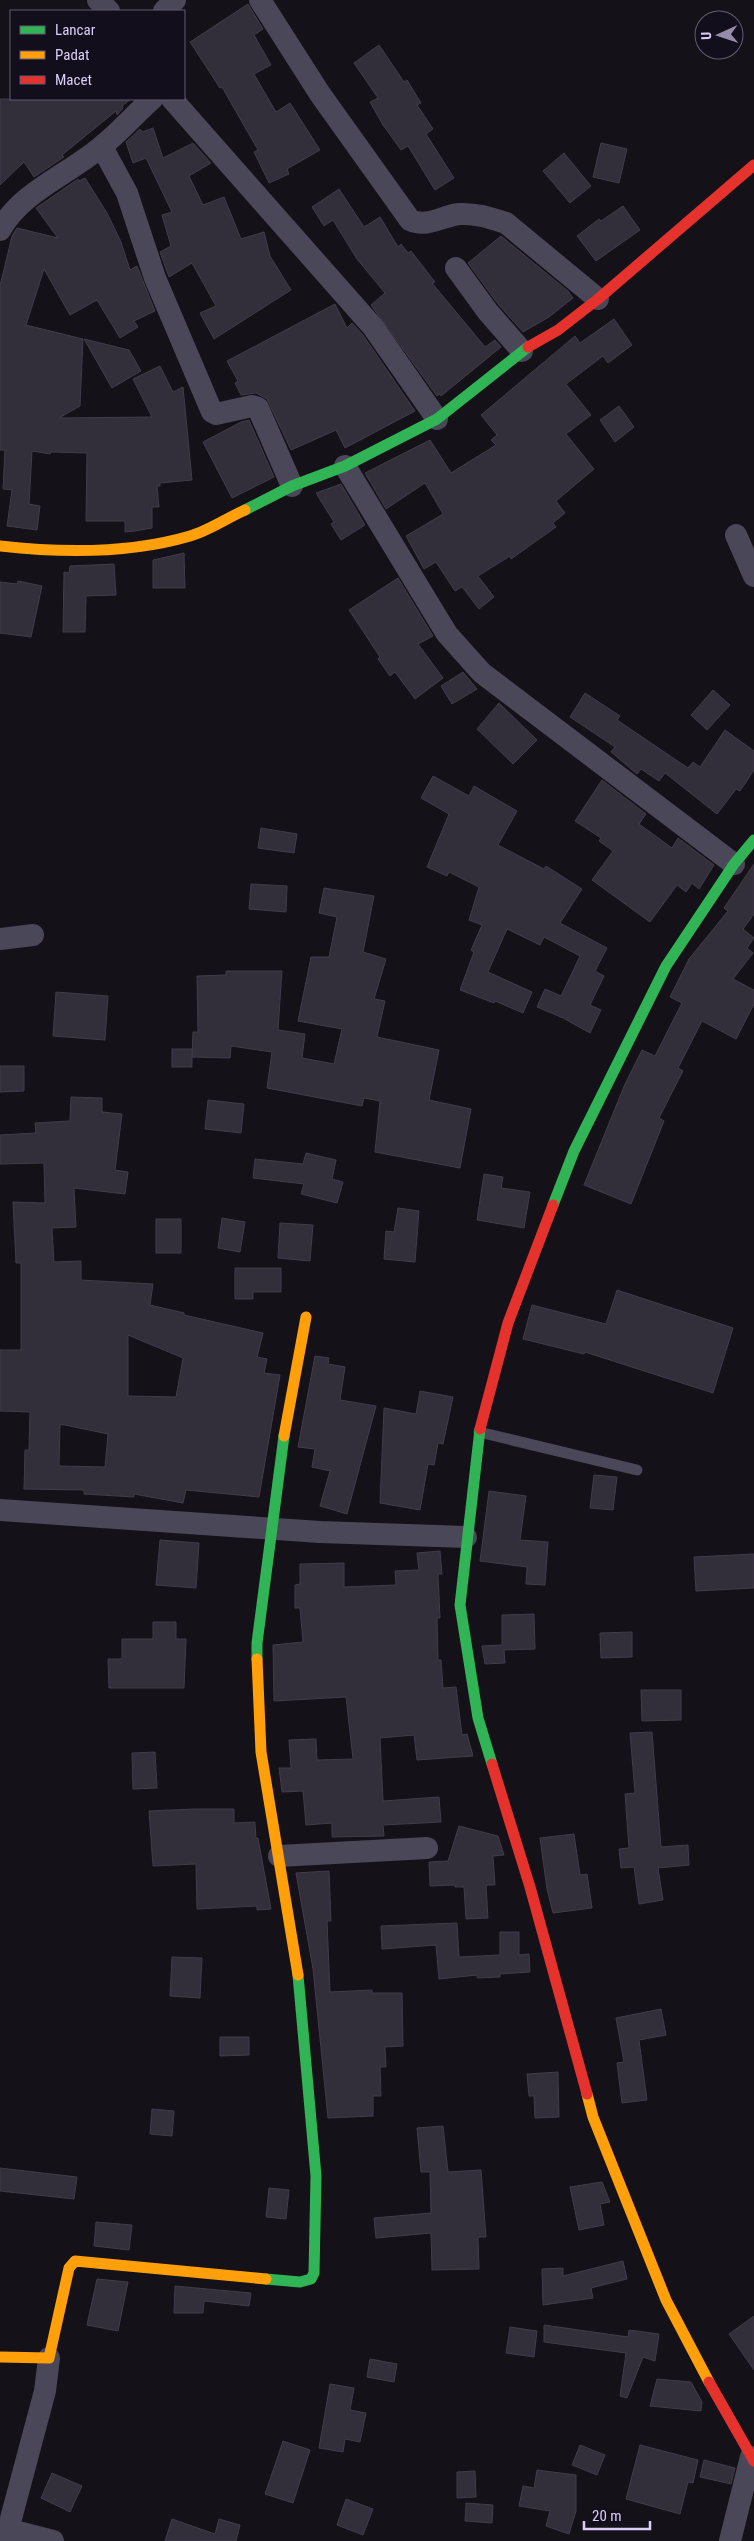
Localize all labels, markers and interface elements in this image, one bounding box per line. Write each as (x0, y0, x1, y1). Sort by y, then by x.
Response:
legend (10, 10, 185, 100)
north arrow (694, 10, 744, 60)
text: Lancar (55, 21, 96, 39)
text: U (698, 31, 714, 40)
text: Padat (55, 46, 89, 64)
text: Macet (55, 71, 92, 89)
scale bar (584, 2498, 650, 2530)
text: 20 m (592, 2507, 622, 2525)

